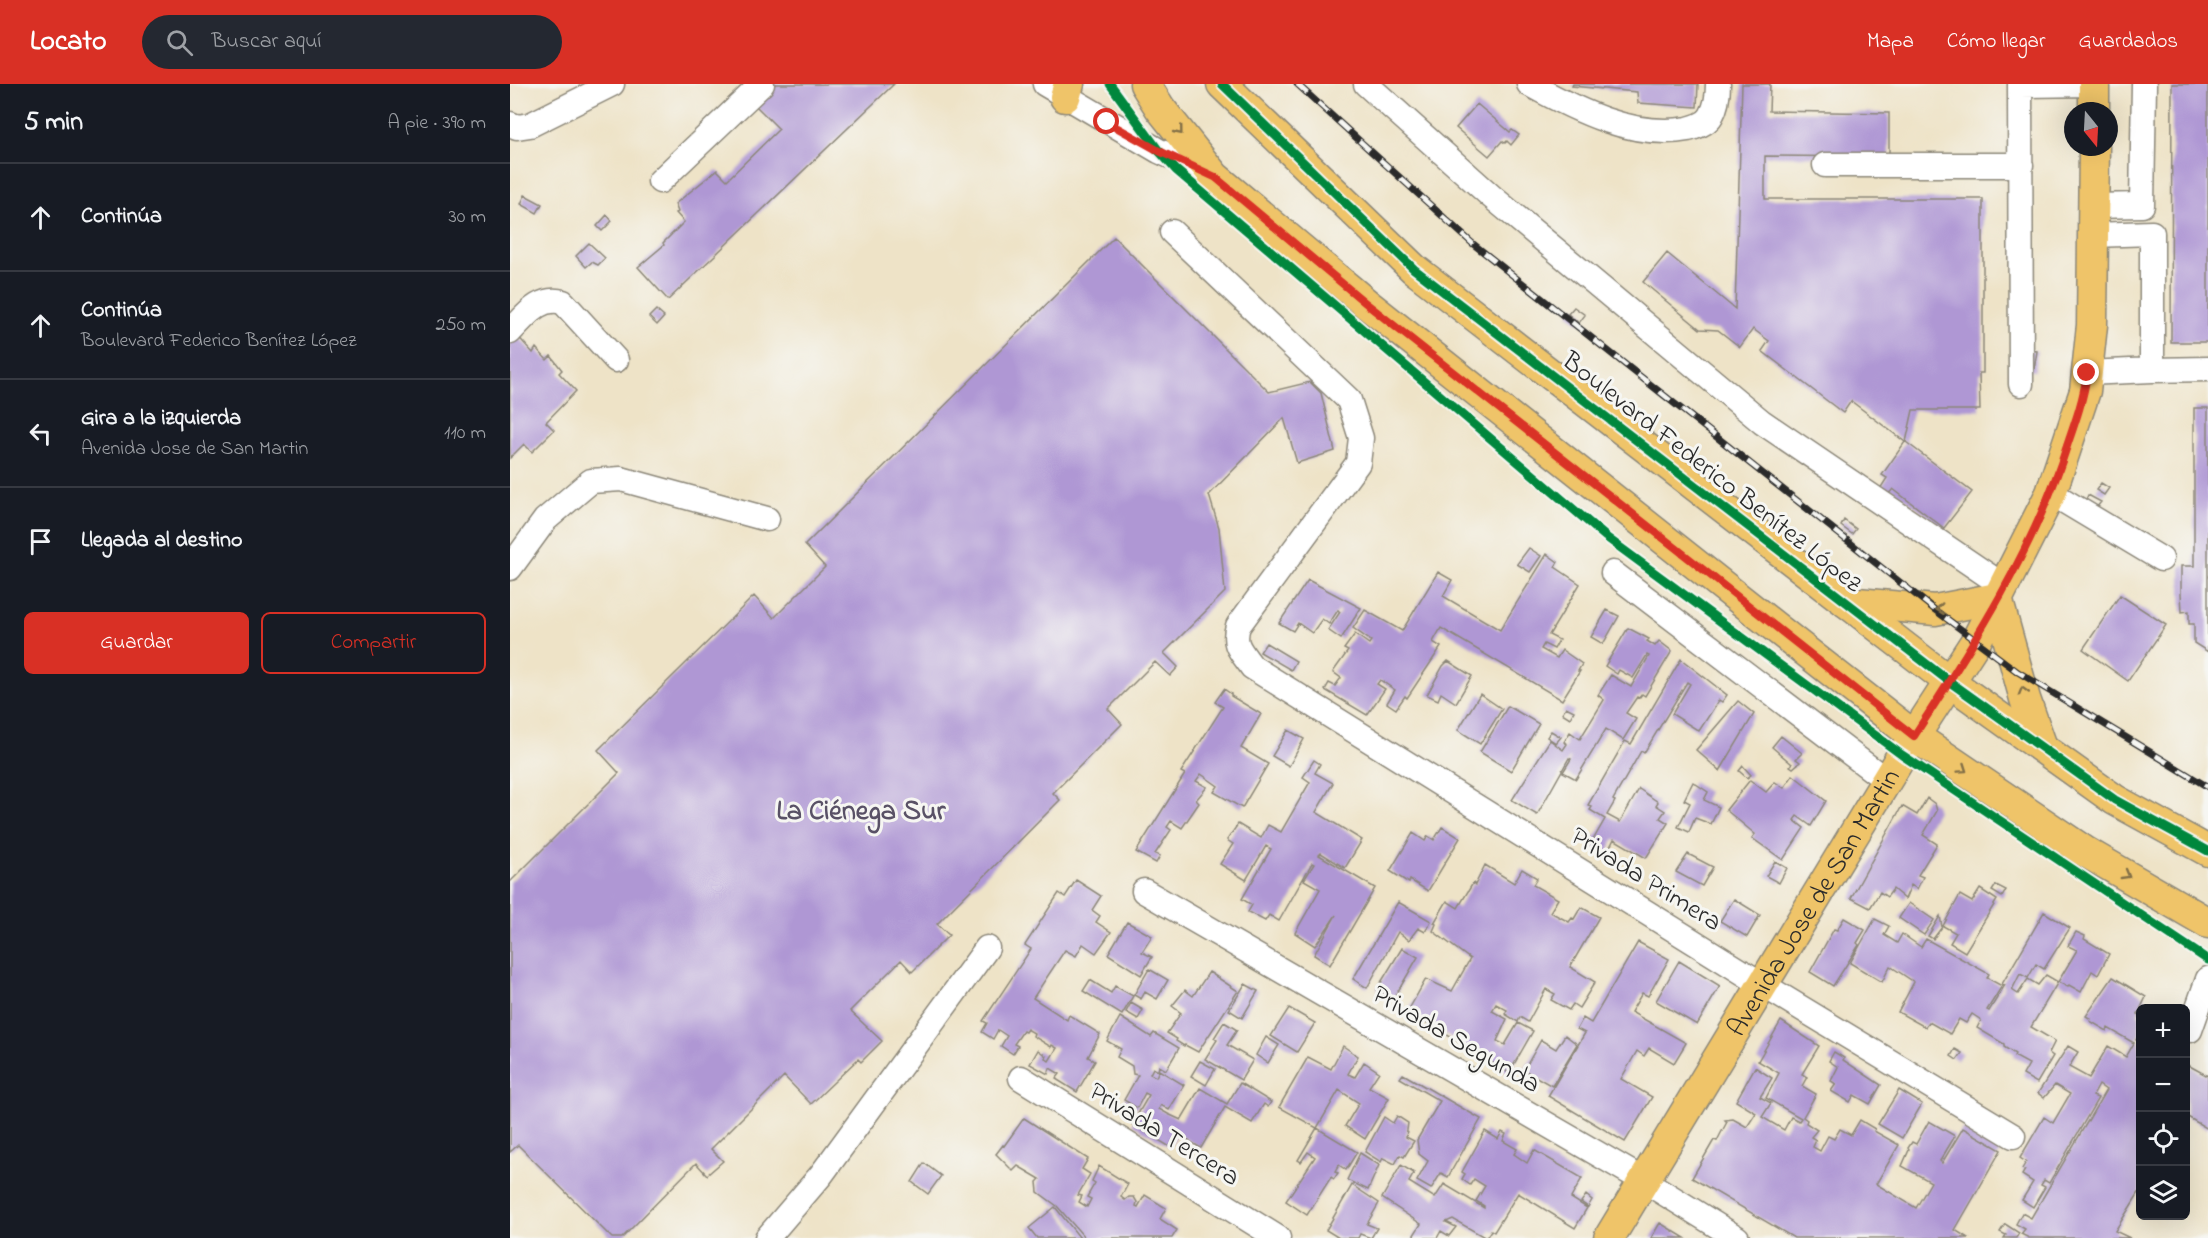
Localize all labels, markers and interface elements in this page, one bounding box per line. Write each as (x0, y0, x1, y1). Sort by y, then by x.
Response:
search box (142, 15, 562, 69)
text: Locato (30, 22, 106, 63)
icon: search (163, 26, 196, 59)
text: Buscar aquí (211, 26, 321, 58)
text: Mapa (1867, 27, 1914, 57)
text: Cómo llegar (1947, 27, 2045, 57)
text: Guardados (2078, 27, 2178, 57)
north arrow (2064, 102, 2118, 156)
text: 5 min (24, 104, 83, 142)
route start (1093, 108, 1119, 134)
text: A pie · 390 m (388, 109, 486, 138)
one-way arrow (1171, 125, 1182, 136)
icon: ahead (24, 201, 57, 234)
text: Continúa (81, 201, 162, 233)
text: 30 m (449, 203, 486, 232)
text: Continúa (81, 295, 162, 327)
icon: ahead (24, 309, 57, 342)
text: 250 m (435, 311, 486, 340)
text: Boulevard Federico Benítez López (81, 327, 357, 356)
street label: Boulevard Federico Benítez López (1552, 342, 1871, 603)
route end (2073, 359, 2099, 385)
text: Gira a la izquierda (81, 403, 241, 435)
icon: left (24, 417, 57, 450)
text: 110 m (444, 419, 486, 448)
text: Avenida Jose de San Martin (81, 435, 308, 464)
icon: arrive (24, 525, 57, 558)
text: Llegada al destino (81, 525, 242, 557)
one-way arrow (1935, 602, 1945, 614)
button: Guardar (24, 612, 249, 674)
button: Compartir (261, 612, 486, 674)
one-way arrow (2018, 687, 2030, 697)
street label: Avenida Jose de San Martin (1719, 762, 1911, 1045)
one-way arrow (1956, 762, 1967, 773)
district label: La Ciénega Sur (776, 792, 947, 834)
street label: Privada Primera (1562, 818, 1729, 942)
one-way arrow (2120, 868, 2130, 879)
street label: Privada Segunda (1364, 976, 1547, 1104)
map controls (2136, 1004, 2190, 1220)
button: + (2136, 1004, 2190, 1058)
button: − (2136, 1058, 2190, 1112)
street label: Privada Tercera (1081, 1073, 1247, 1197)
button: locate (2136, 1112, 2190, 1166)
button: layers (2136, 1166, 2190, 1220)

